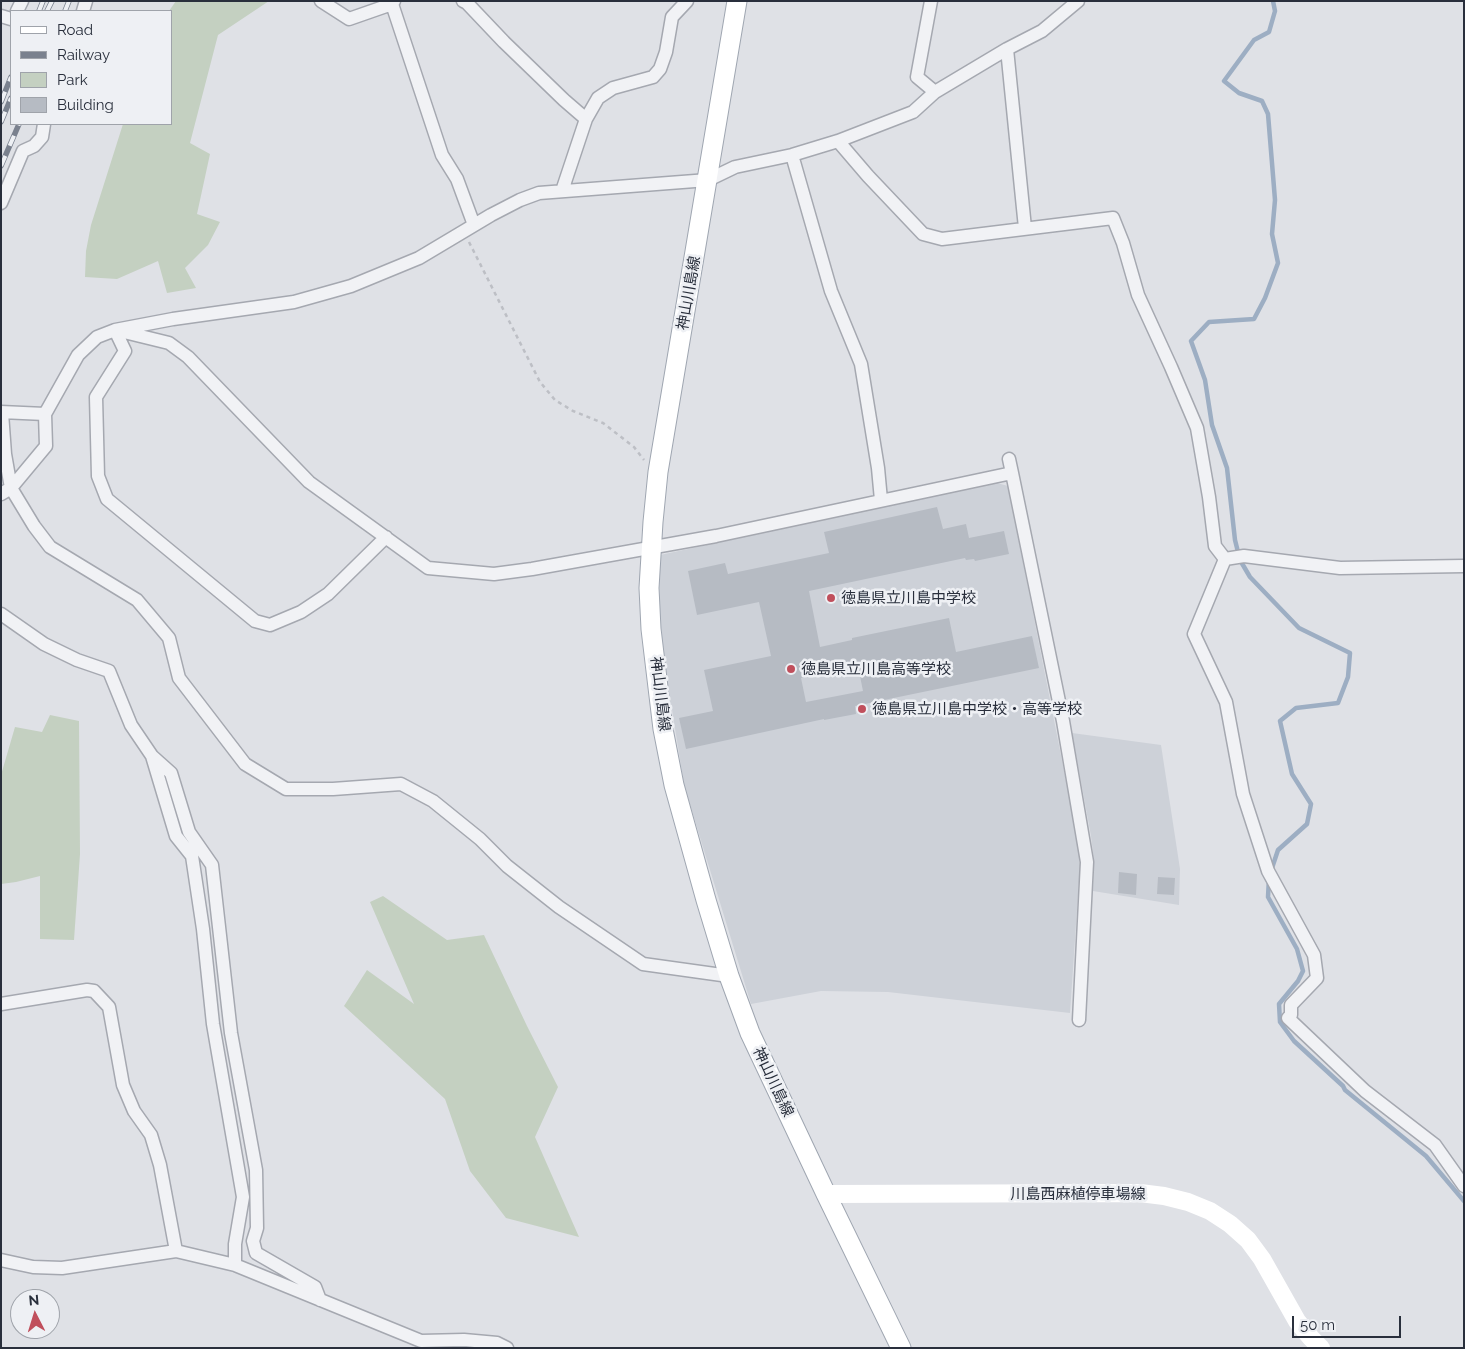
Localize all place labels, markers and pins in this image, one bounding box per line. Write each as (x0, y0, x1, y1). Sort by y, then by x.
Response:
place label: 徳島県立川島中学校 (841, 589, 976, 607)
marker: 徳島県立川島中学校 (825, 592, 837, 604)
place label: 徳島県立川島高等学校 (801, 660, 951, 678)
marker: 徳島県立川島高等学校 (785, 663, 797, 675)
place label: 徳島県立川島中学校・高等学校 (872, 700, 1082, 718)
marker: 徳島県立川島中学校・高等学校 (856, 703, 868, 715)

